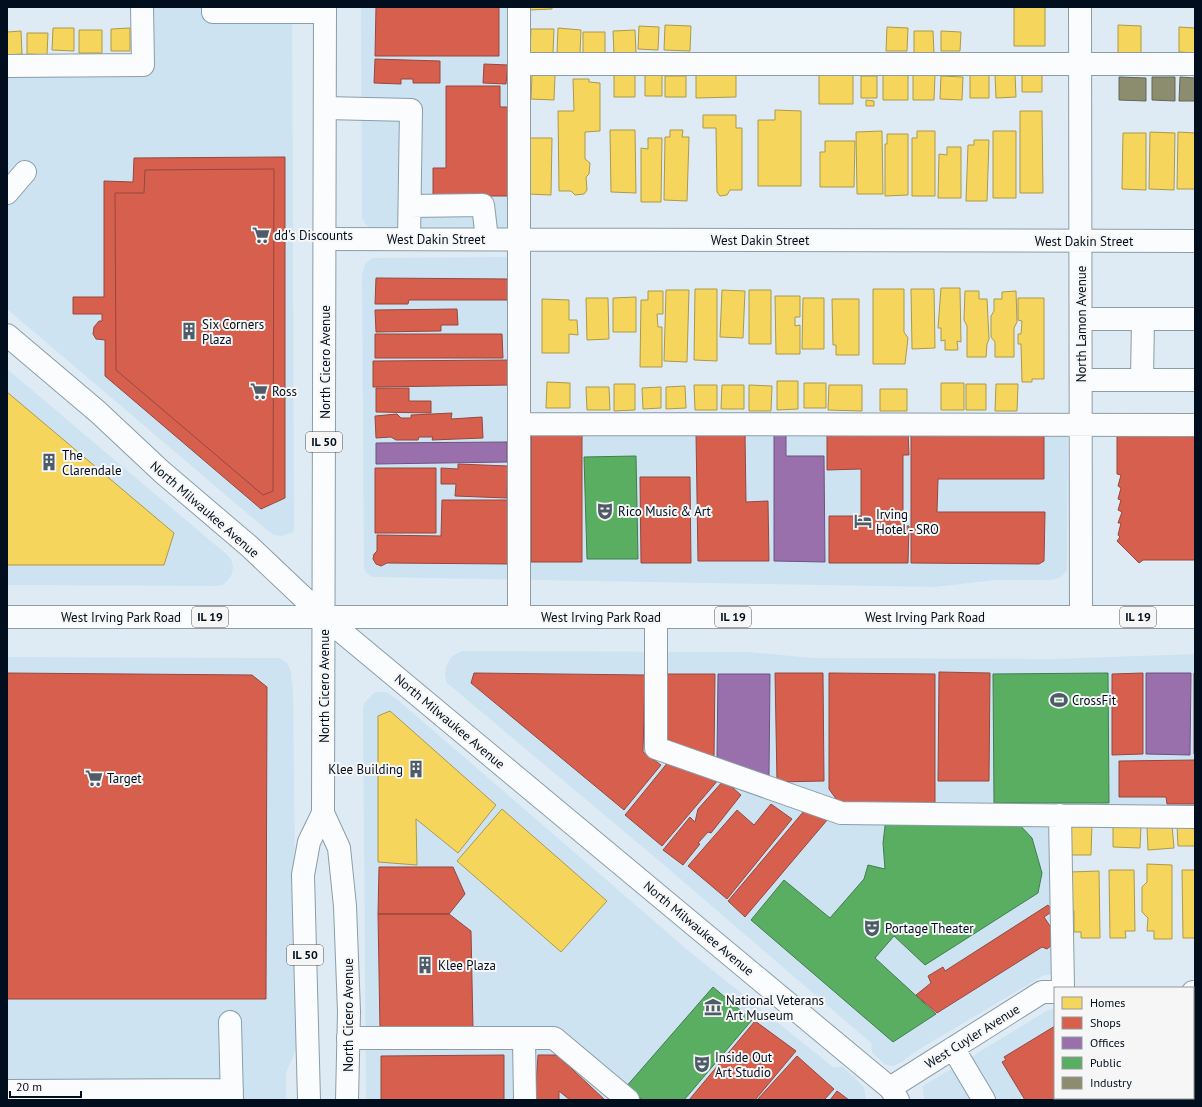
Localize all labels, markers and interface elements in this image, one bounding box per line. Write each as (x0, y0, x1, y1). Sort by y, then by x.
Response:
supermarket icon: dd's Discounts (251, 225, 271, 245)
place label: dd's Discounts (274, 227, 353, 244)
street label: West Dakin Street (387, 231, 486, 248)
street label: West Dakin Street (711, 232, 810, 249)
street label: West Dakin Street (1035, 233, 1134, 250)
street label: North Lamon Avenue (1073, 266, 1090, 382)
street label: North Cicero Avenue (317, 305, 334, 419)
place label: Six Corners Plaza (202, 316, 264, 348)
building icon: Six Corners Plaza (179, 321, 199, 341)
supermarket icon: Ross (249, 381, 269, 401)
place label: Ross (272, 383, 297, 400)
road number: IL 50 (306, 432, 342, 452)
place label: The Clarendale (62, 447, 122, 479)
building icon: The Clarendale (39, 452, 59, 472)
street label: North Milwaukee Avenue (147, 457, 263, 561)
theatre icon: Rico Music & Art (595, 501, 615, 521)
place label: Rico Music & Art (618, 503, 712, 520)
place label: Irving Hotel - SRO (876, 506, 939, 538)
hotel icon: Irving Hotel - SRO (853, 511, 873, 531)
road number: IL 19 (192, 607, 228, 627)
road number: IL 19 (715, 607, 751, 627)
road number: IL 19 (1120, 607, 1156, 627)
street label: West Irving Park Road (61, 609, 181, 626)
street label: West Irving Park Road (541, 609, 661, 626)
street label: West Irving Park Road (865, 609, 985, 626)
street label: North Cicero Avenue (316, 629, 333, 743)
street label: North Milwaukee Avenue (391, 670, 508, 773)
sports icon: CrossFit (1049, 690, 1069, 710)
place label: CrossFit (1072, 692, 1117, 709)
building icon: Klee Building (406, 759, 426, 779)
place label: Klee Building (328, 761, 403, 778)
supermarket icon: Target (84, 768, 104, 788)
place label: Target (107, 770, 142, 787)
street label: North Milwaukee Avenue (640, 877, 757, 980)
theatre icon: Portage Theater (862, 918, 882, 938)
place label: Portage Theater (885, 920, 974, 937)
road number: IL 50 (287, 945, 323, 965)
building icon: Klee Plaza (415, 955, 435, 975)
place label: Klee Plaza (438, 957, 496, 974)
street label: North Cicero Avenue (340, 958, 357, 1072)
legend (1054, 987, 1194, 1099)
place label: National Veterans Art Museum (726, 992, 824, 1024)
text: Homes (1090, 995, 1125, 1010)
museum icon: National Veterans Art Museum (703, 997, 723, 1017)
street label: West Cuyler Avenue (922, 1000, 1023, 1072)
text: Shops (1090, 1015, 1121, 1030)
text: Offices (1090, 1035, 1125, 1050)
place label: Inside Out Art Studio (715, 1049, 773, 1081)
theatre icon: Inside Out Art Studio (692, 1054, 712, 1074)
text: Public (1090, 1055, 1122, 1070)
scale bar (10, 1073, 81, 1099)
text: Industry (1090, 1075, 1132, 1090)
text: 20 m (16, 1079, 42, 1094)

